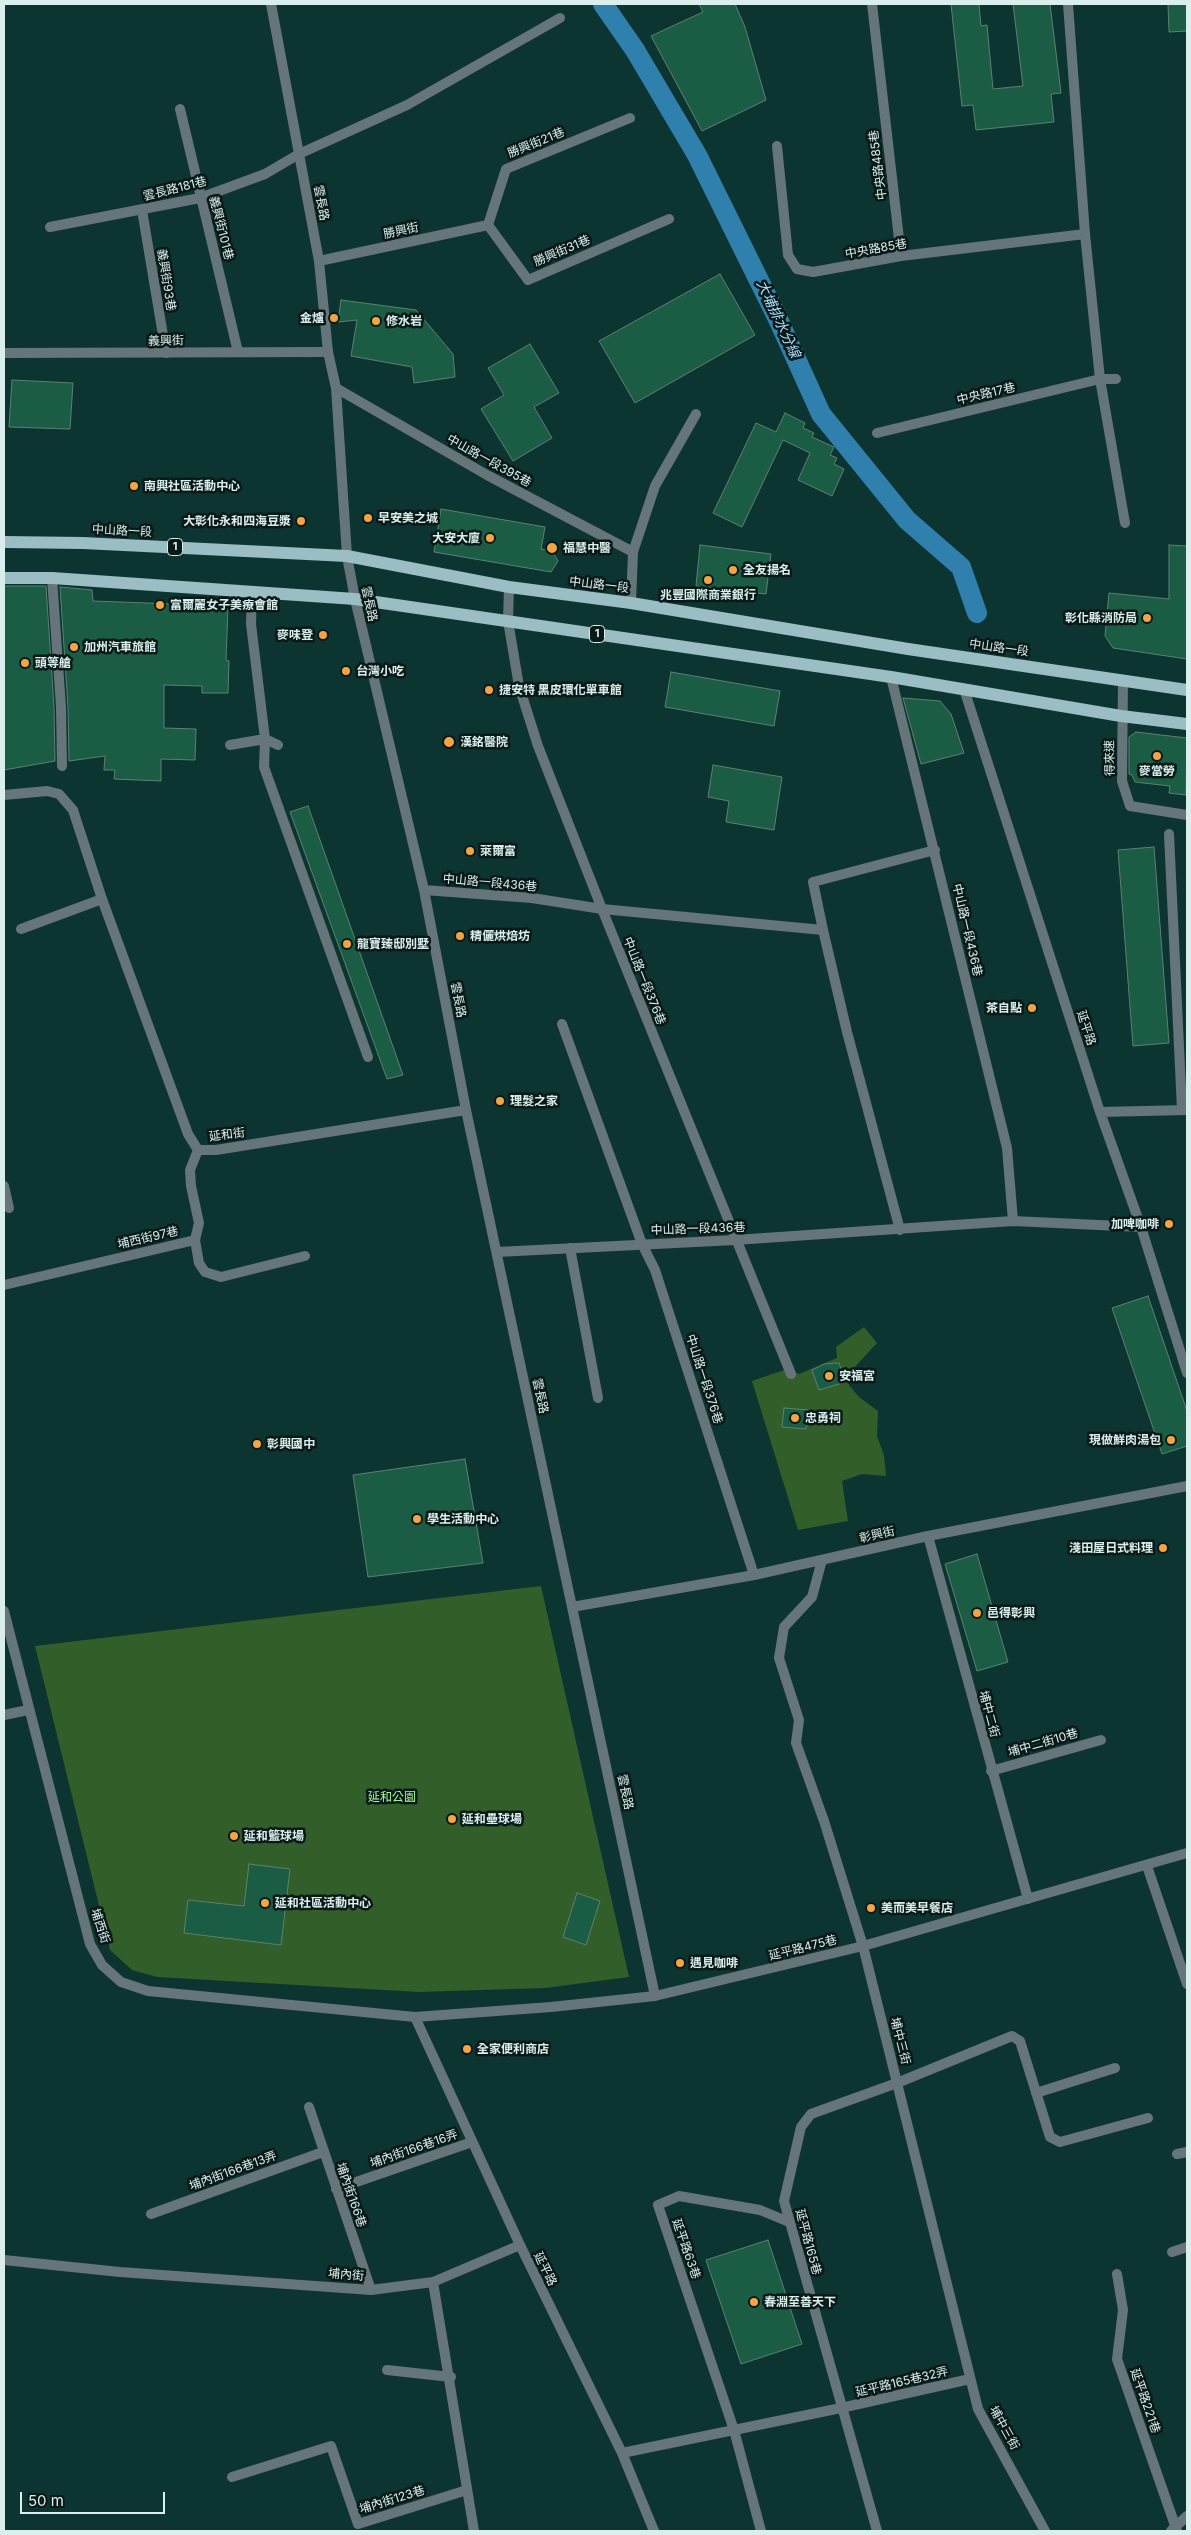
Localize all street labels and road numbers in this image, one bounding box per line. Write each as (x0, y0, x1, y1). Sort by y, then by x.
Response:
street label: 勝興街21巷 (505, 125, 567, 161)
street label: 中央路485巷 (867, 129, 889, 201)
street label: 雲長路181巷 (142, 174, 208, 204)
street label: 雲長路 (310, 184, 332, 222)
street label: 義興街101巷 (206, 195, 236, 261)
street label: 勝興街 (382, 220, 420, 242)
street label: 勝興街31巷 (531, 233, 593, 269)
street label: 中央路85巷 (844, 236, 908, 262)
street label: 義興街93巷 (154, 248, 178, 312)
street label: 義興街 (148, 333, 184, 349)
street label: 中央路17巷 (955, 380, 1017, 408)
street label: 中山路一段395巷 (444, 432, 534, 490)
street label: 中山路一段 (92, 522, 152, 540)
road number: 1 (168, 538, 182, 556)
street label: 中山路一段 (568, 574, 630, 596)
street label: 雲長路 (358, 585, 380, 623)
road number: 1 (590, 626, 604, 642)
street label: 中山路一段 (968, 637, 1030, 659)
street label: 得來速 (1102, 740, 1118, 776)
street label: 中山路一段436巷 (442, 872, 538, 894)
street label: 中山路一段436巷 (949, 882, 985, 978)
street label: 中山路一段376巷 (620, 935, 668, 1027)
street label: 雲長路 (447, 981, 469, 1019)
street label: 延平路 (1074, 1009, 1098, 1047)
street label: 延和街 (208, 1126, 246, 1144)
street label: 中山路一段436巷 (650, 1220, 746, 1238)
street label: 埔西街97巷 (116, 1224, 180, 1252)
street label: 中山路一段376巷 (683, 1332, 725, 1426)
street label: 雲長路 (529, 1377, 551, 1415)
street label: 彰興街 (858, 1524, 896, 1546)
street label: 埔中二街 (976, 1689, 1002, 1739)
street label: 埔中二街10巷 (1006, 1726, 1080, 1760)
street label: 雲長路 (614, 1773, 636, 1811)
street label: 埔西街 (88, 1907, 112, 1945)
street label: 延平路475巷 (767, 1933, 839, 1963)
street label: 埔中三街 (887, 2016, 913, 2066)
street label: 埔內街166巷16弄 (368, 2127, 460, 2171)
street label: 埔內街166巷13弄 (187, 2148, 279, 2194)
street label: 埔內街166巷 (333, 2161, 369, 2229)
street label: 延平路165巷 (792, 2207, 824, 2277)
street label: 延平路63巷 (669, 2217, 703, 2281)
street label: 延平路 (531, 2250, 559, 2288)
street label: 埔內街 (327, 2266, 365, 2284)
street label: 延平路165巷32弄 (854, 2364, 950, 2400)
street label: 延平路221巷 (1127, 2367, 1163, 2435)
street label: 埔中三街 (986, 2404, 1022, 2452)
street label: 埔內街123巷 (358, 2483, 426, 2517)

